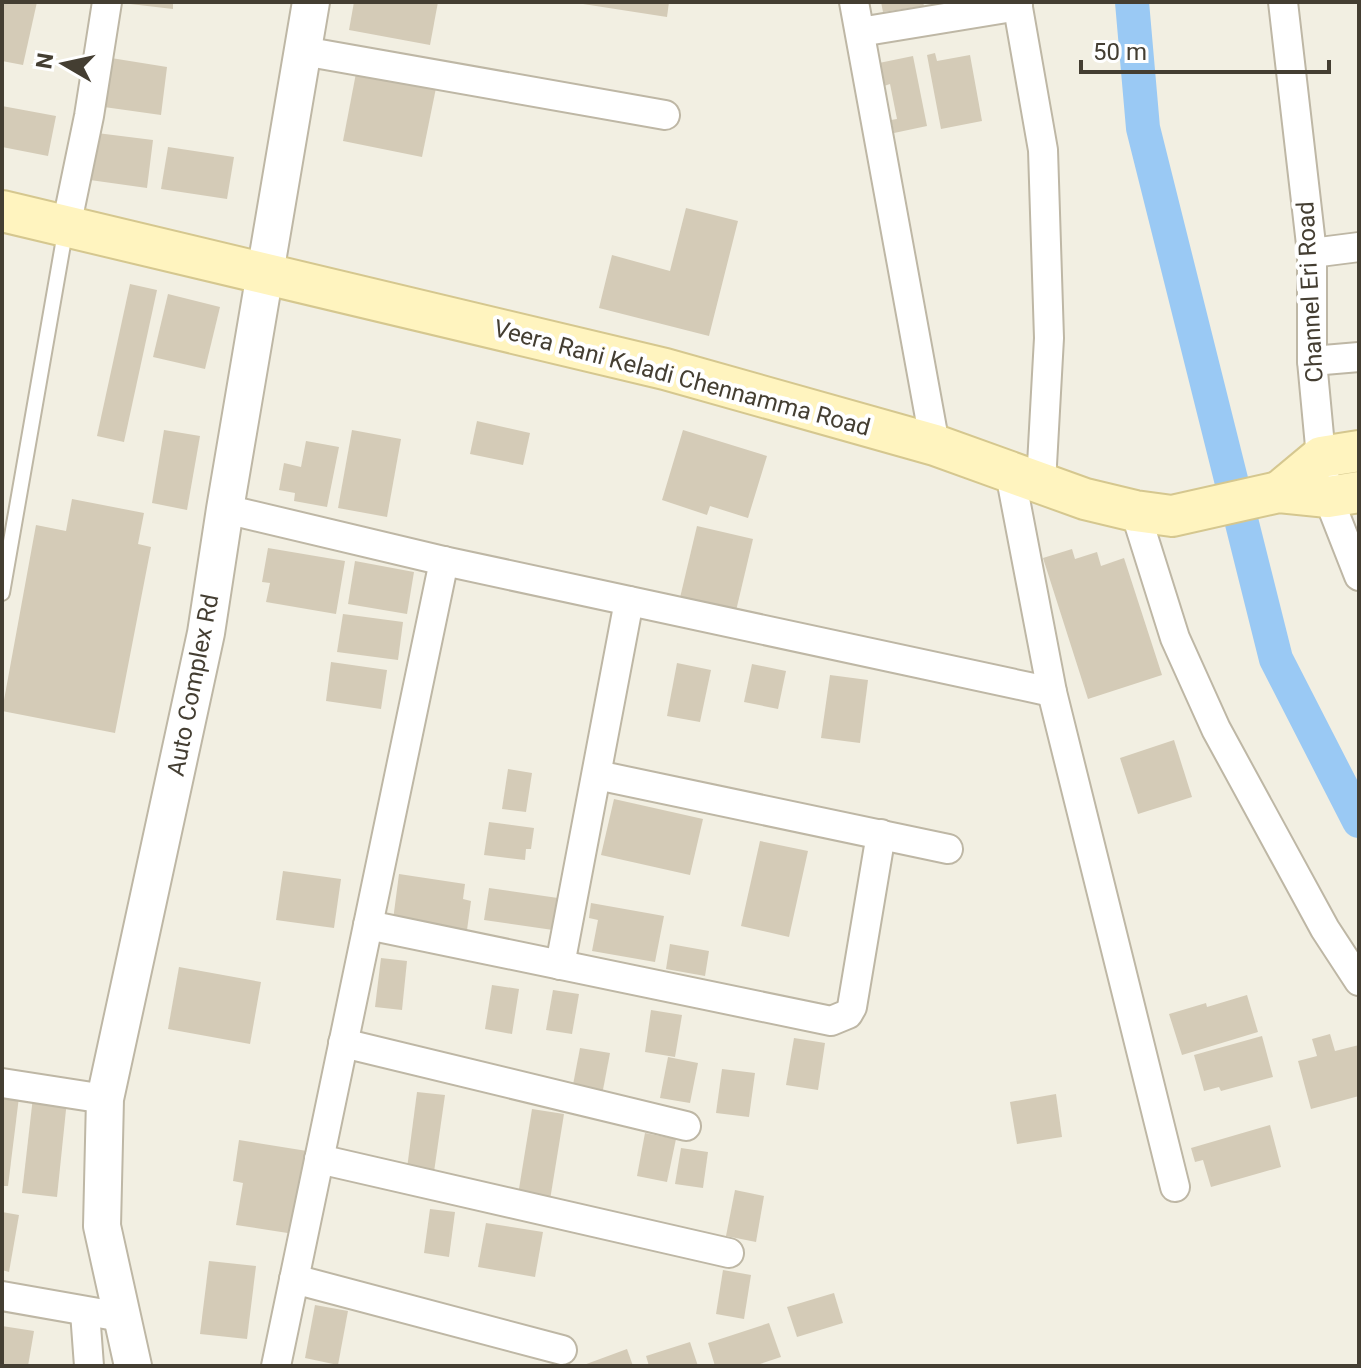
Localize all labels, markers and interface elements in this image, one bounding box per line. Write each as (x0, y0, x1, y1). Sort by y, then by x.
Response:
north arrow (24, 24, 104, 104)
scale bar (1081, 24, 1329, 74)
text: 50 m (1093, 38, 1147, 66)
text: N (31, 51, 58, 71)
street label: Channel Eri Road (1291, 201, 1329, 383)
street label: Veera Rani Keladi Chennamma Road (491, 314, 873, 442)
street label: Auto Complex Rd (162, 592, 224, 778)

